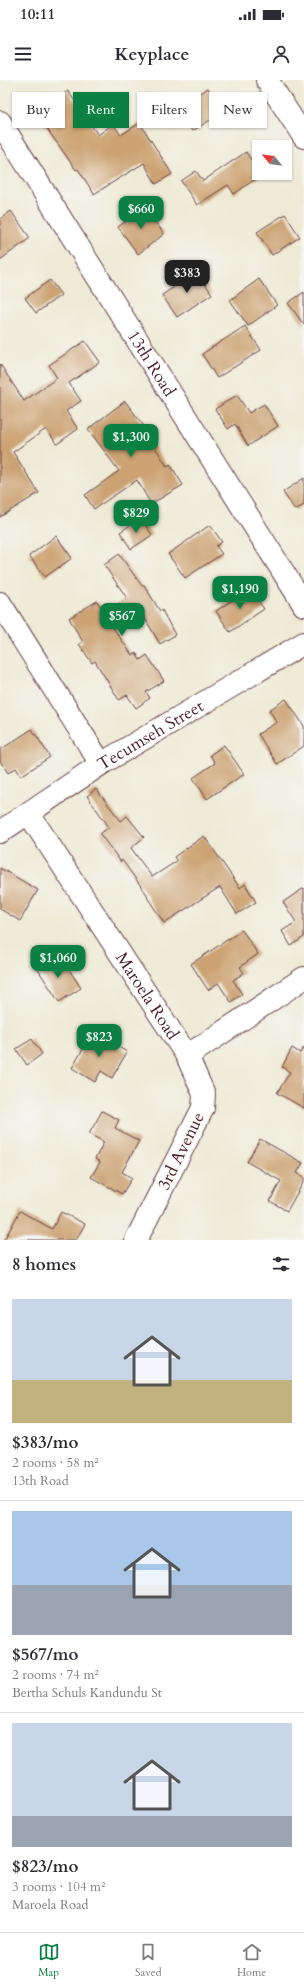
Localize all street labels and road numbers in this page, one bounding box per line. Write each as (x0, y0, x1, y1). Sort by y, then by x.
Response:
street label: 13th Road (122, 326, 181, 401)
street label: Tecumseh Street (93, 694, 208, 775)
street label: Maroela Road (111, 947, 185, 1044)
street label: 3rd Avenue (152, 1108, 210, 1194)

